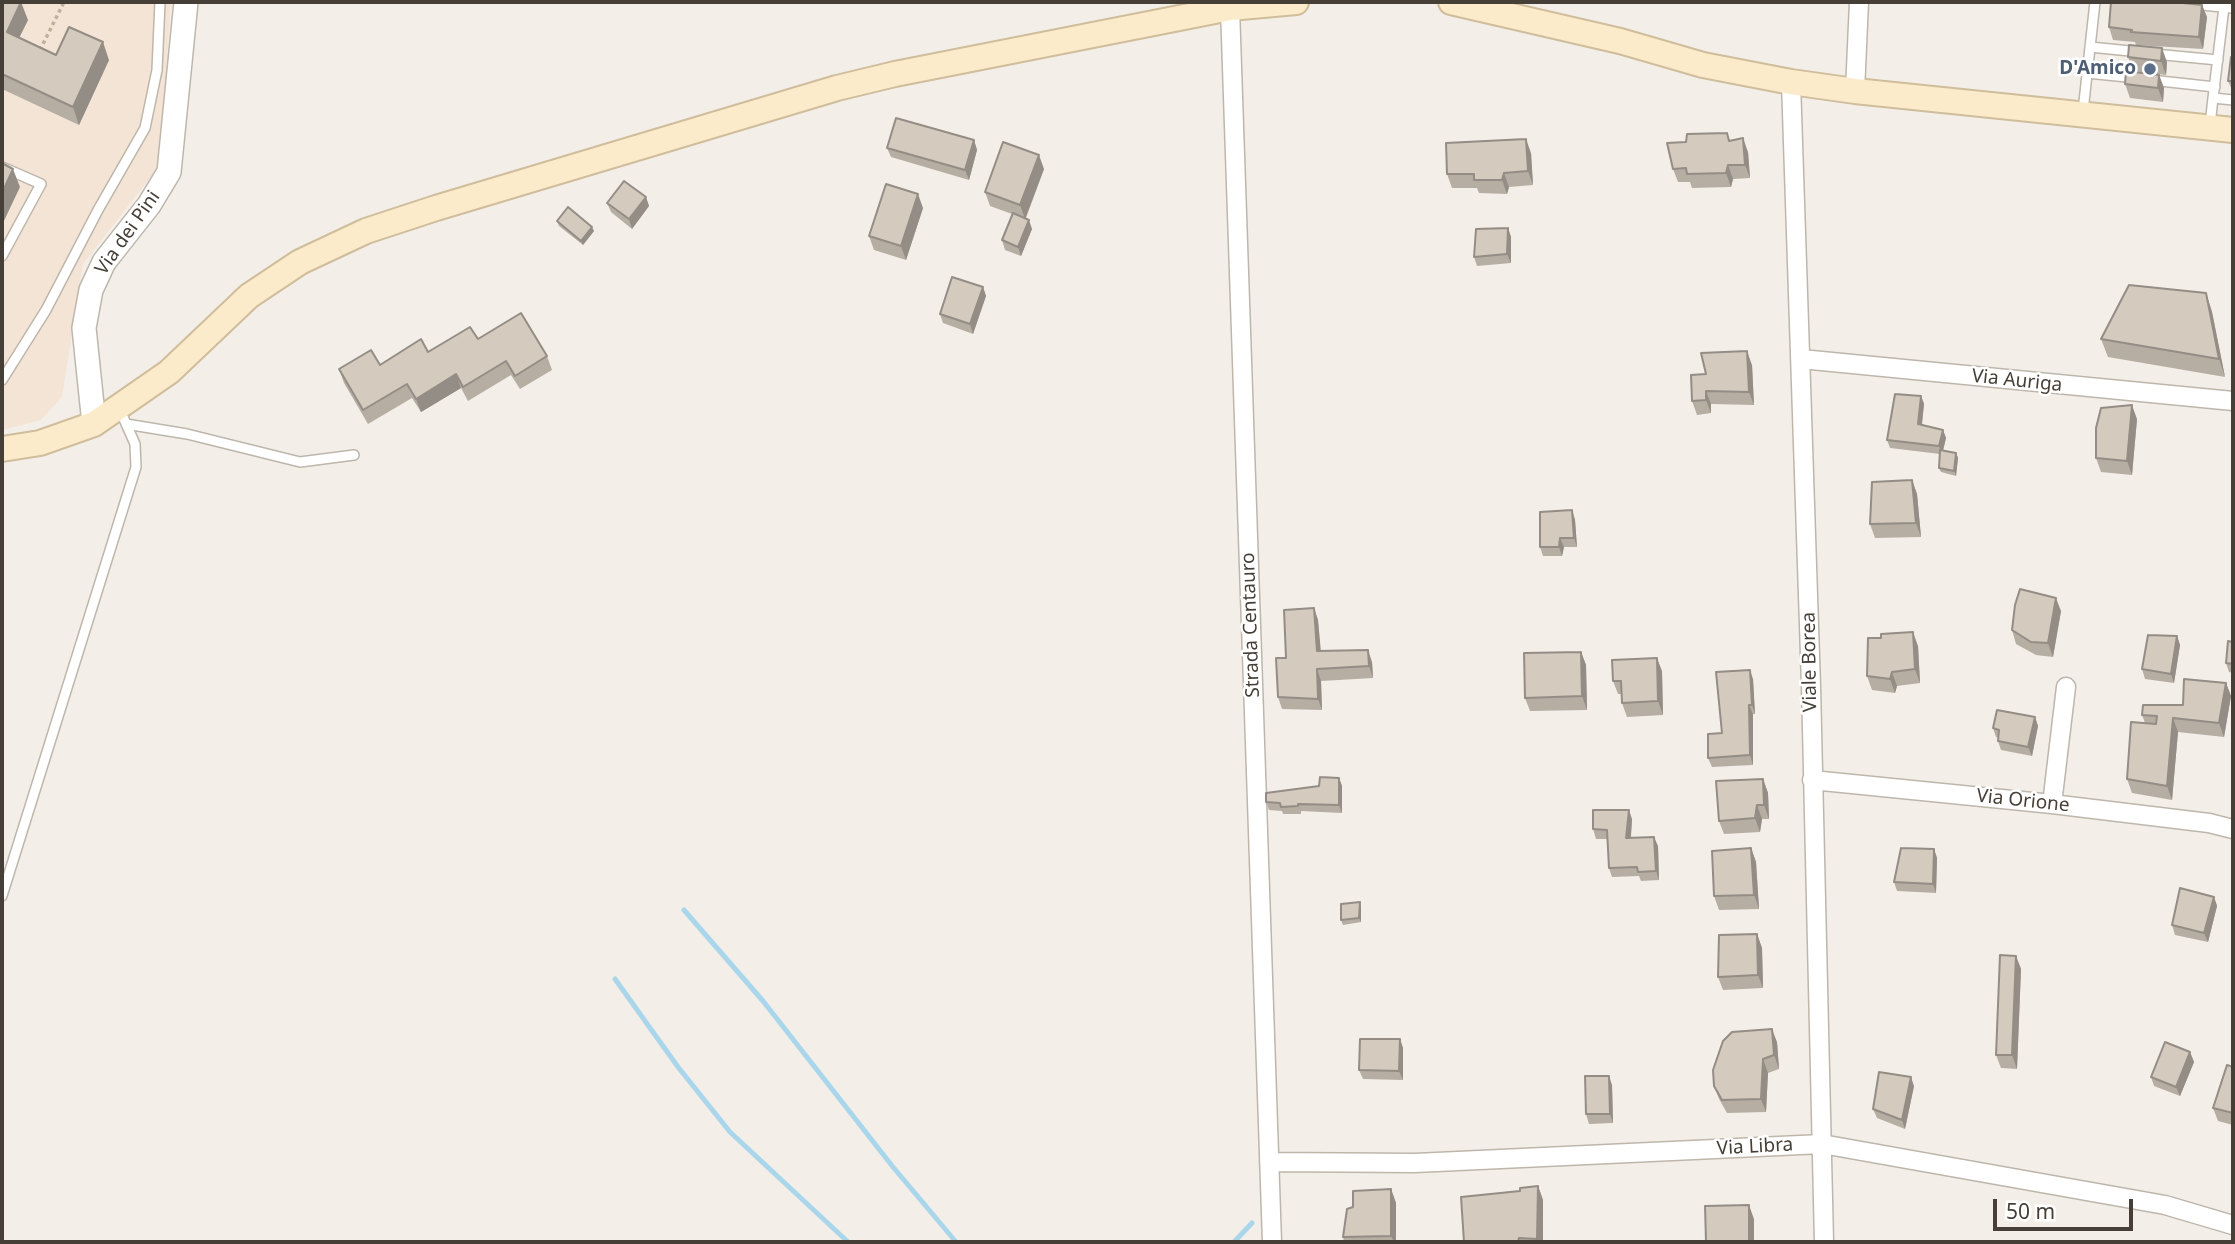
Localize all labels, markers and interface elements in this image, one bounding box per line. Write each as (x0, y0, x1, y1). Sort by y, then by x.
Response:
place label: D'Amico (2059, 58, 2136, 80)
marker: D'Amico (2142, 61, 2158, 77)
street label: Via dei Pini (91, 187, 165, 279)
street label: Via Auriga (1971, 365, 2063, 397)
street label: Strada Centauro (1237, 552, 1265, 698)
street label: Viale Borea (1798, 612, 1822, 712)
street label: Via Orione (1975, 785, 2071, 817)
street label: Via Libra (1716, 1134, 1794, 1160)
scale bar (1997, 1184, 2137, 1228)
text: 50 m (2006, 1197, 2055, 1225)

